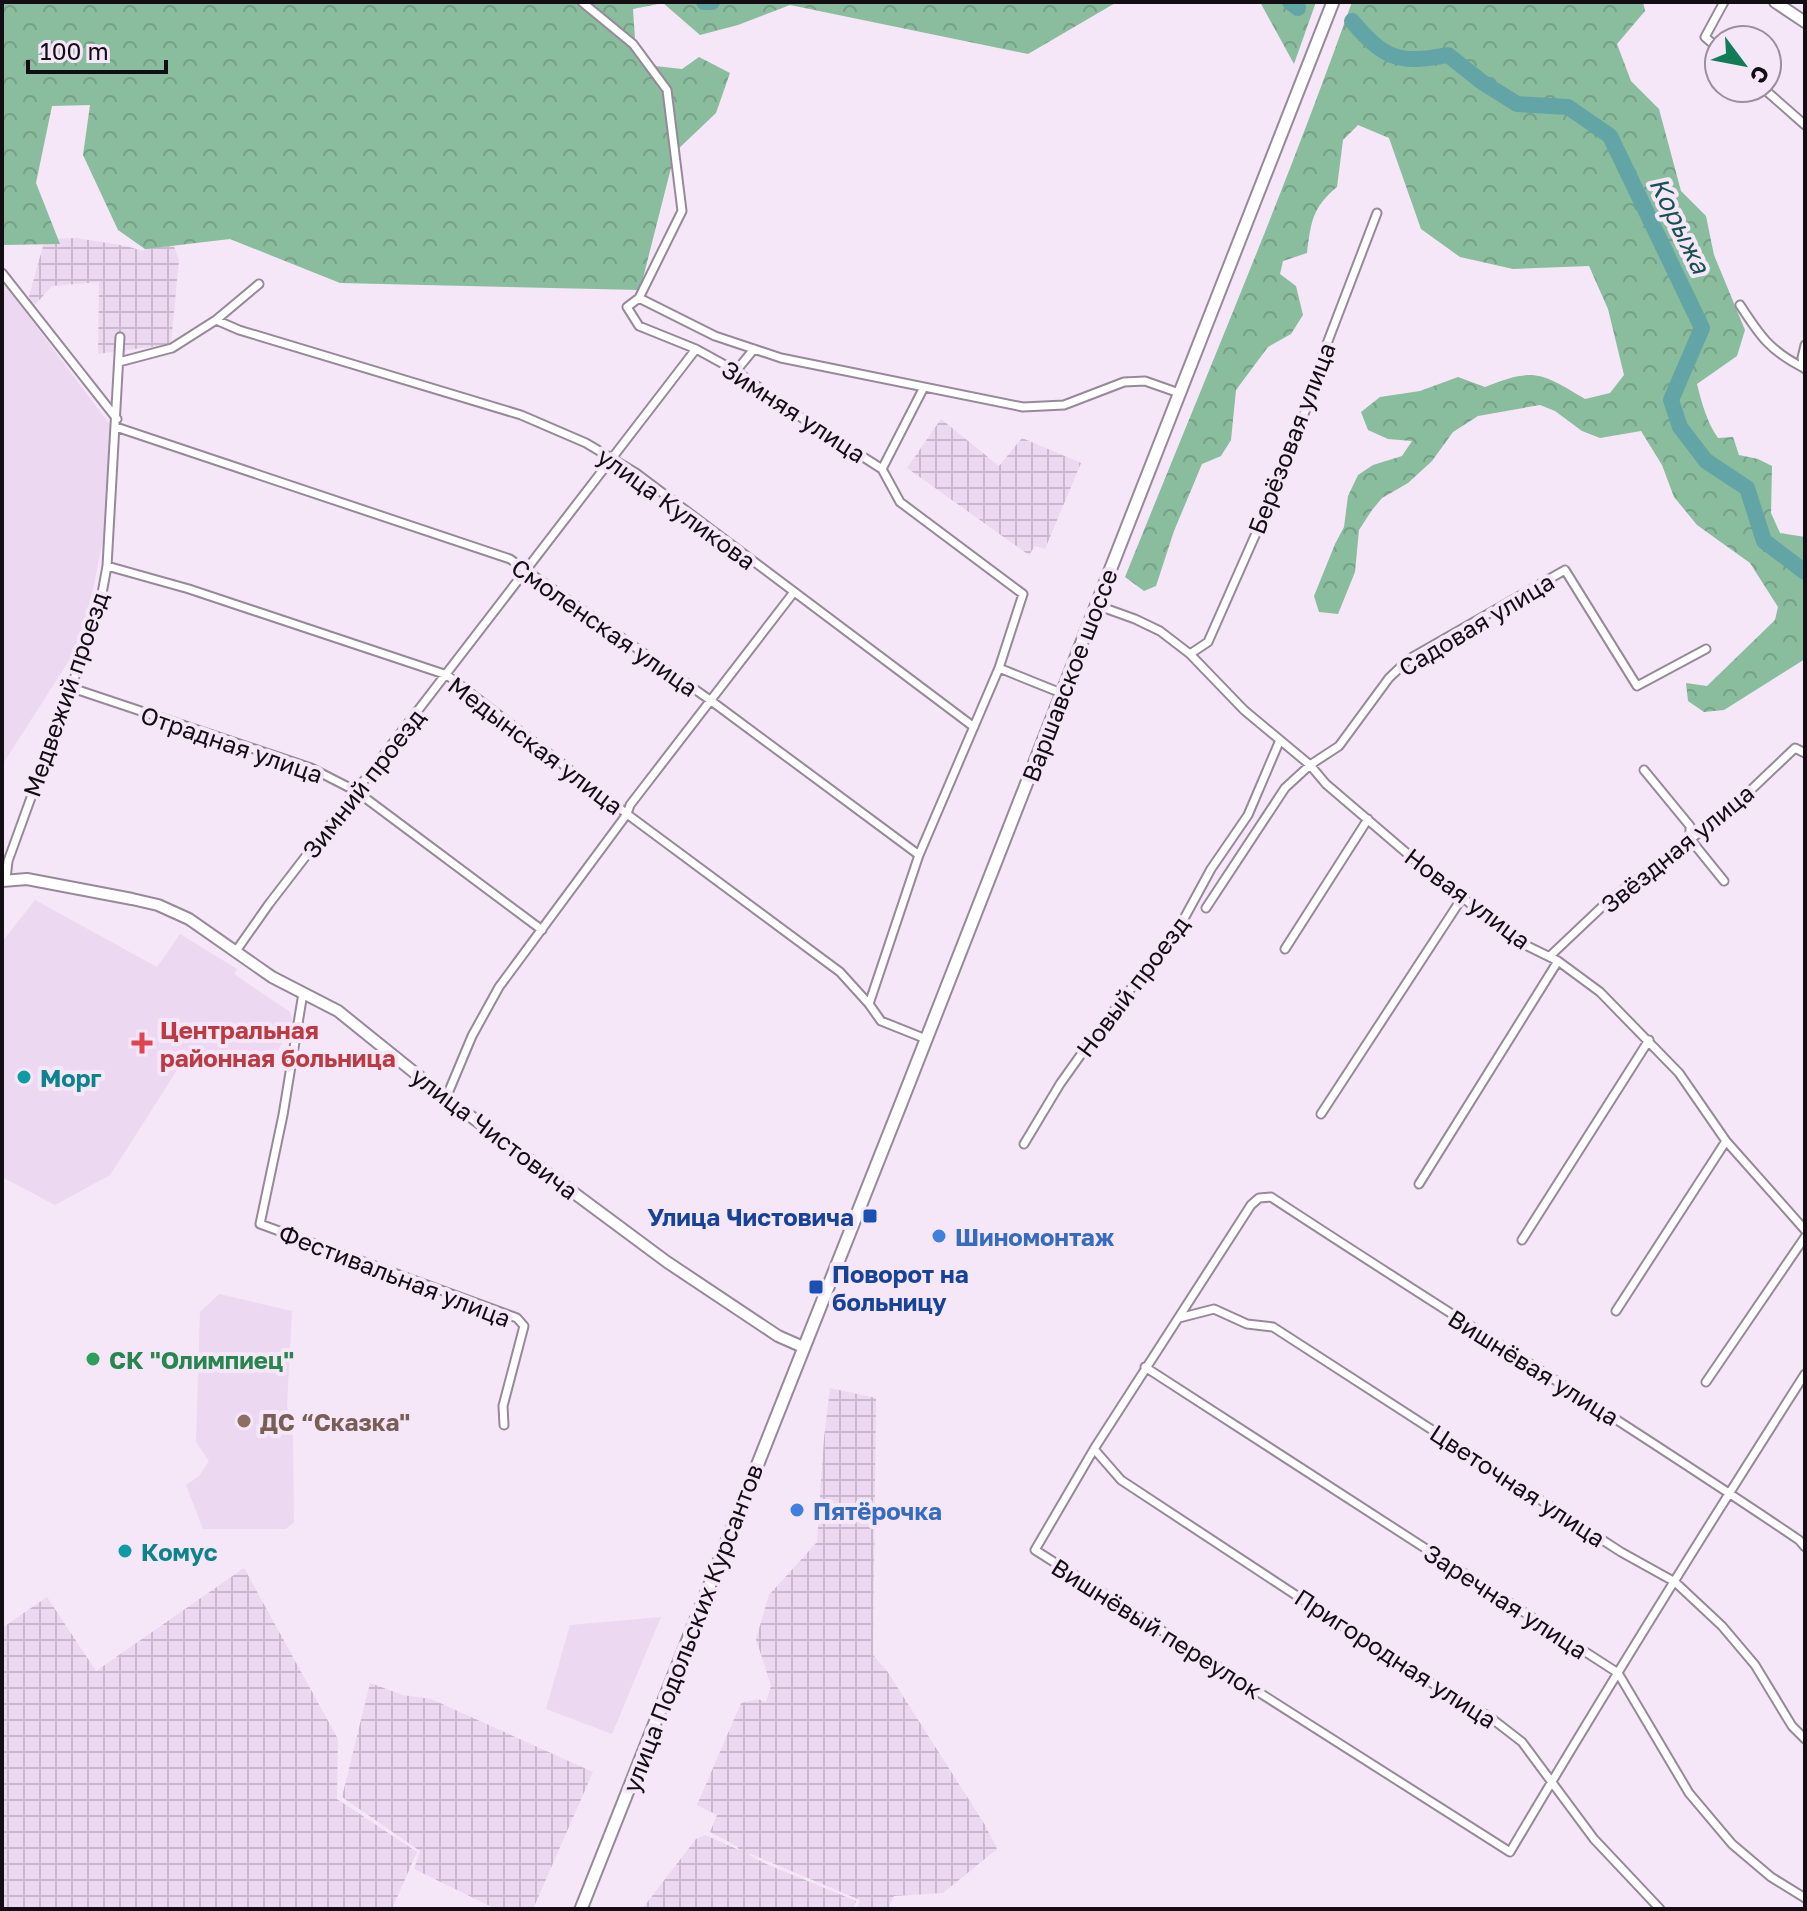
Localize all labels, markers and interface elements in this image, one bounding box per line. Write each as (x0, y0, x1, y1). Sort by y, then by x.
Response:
scale bar (28, 24, 166, 74)
north arrow (1703, 24, 1783, 104)
text: 100 m (40, 36, 109, 65)
text: С (1745, 61, 1776, 89)
water label: Корыжа (1643, 172, 1717, 279)
street label: Берёзовая улица (1241, 338, 1341, 538)
street label: Зимняя улица (717, 354, 871, 468)
street label: улица Куликова (592, 441, 762, 575)
street label: Смоленская улица (506, 552, 704, 702)
street label: Варшавское шоссе (1015, 564, 1123, 786)
street label: Садовая улица (1393, 566, 1559, 682)
street label: Медвежий проезд (16, 588, 114, 800)
street label: Медынская улица (443, 670, 629, 820)
street label: Отрадная улица (137, 699, 327, 789)
street label: Зимний проезд (296, 702, 430, 864)
street label: Звёздная улица (1595, 778, 1759, 918)
street label: Новая улица (1399, 841, 1537, 955)
street label: Новый проезд (1070, 910, 1194, 1062)
place label: Центральная районная больница (160, 1015, 396, 1072)
marker: Центральная районная больница (131, 1032, 153, 1054)
street label: улица Чистовича (406, 1061, 584, 1205)
place label: Морг (40, 1063, 102, 1092)
marker: Морг (15, 1068, 33, 1086)
place label: Улица Чистовича (647, 1202, 854, 1231)
marker: Улица Чистовича (861, 1207, 879, 1225)
street label: Фестивальная улица (275, 1217, 515, 1333)
place label: Шиномонтаж (955, 1222, 1115, 1251)
marker: Шиномонтаж (930, 1227, 948, 1245)
place label: Поворот на больницу (832, 1259, 969, 1316)
marker: Поворот на больницу (807, 1278, 825, 1296)
street label: Вишнёвая улица (1443, 1303, 1625, 1431)
place label: СК "Олимпиец" (109, 1345, 294, 1374)
marker: СК "Олимпиец" (84, 1350, 102, 1368)
place label: ДС “Сказка" (260, 1407, 410, 1436)
marker: ДС “Сказка" (235, 1412, 253, 1430)
street label: Цветочная улица (1425, 1418, 1611, 1552)
street label: улица Подольских Курсантов (616, 1460, 768, 1796)
place label: Пятёрочка (813, 1496, 942, 1525)
marker: Пятёрочка (788, 1501, 806, 1519)
place label: Комус (141, 1537, 218, 1566)
street label: Заречная улица (1419, 1537, 1593, 1665)
marker: Комус (116, 1542, 134, 1560)
street label: Вишнёвый переулок (1047, 1552, 1268, 1705)
street label: Пригородная улица (1290, 1582, 1502, 1734)

